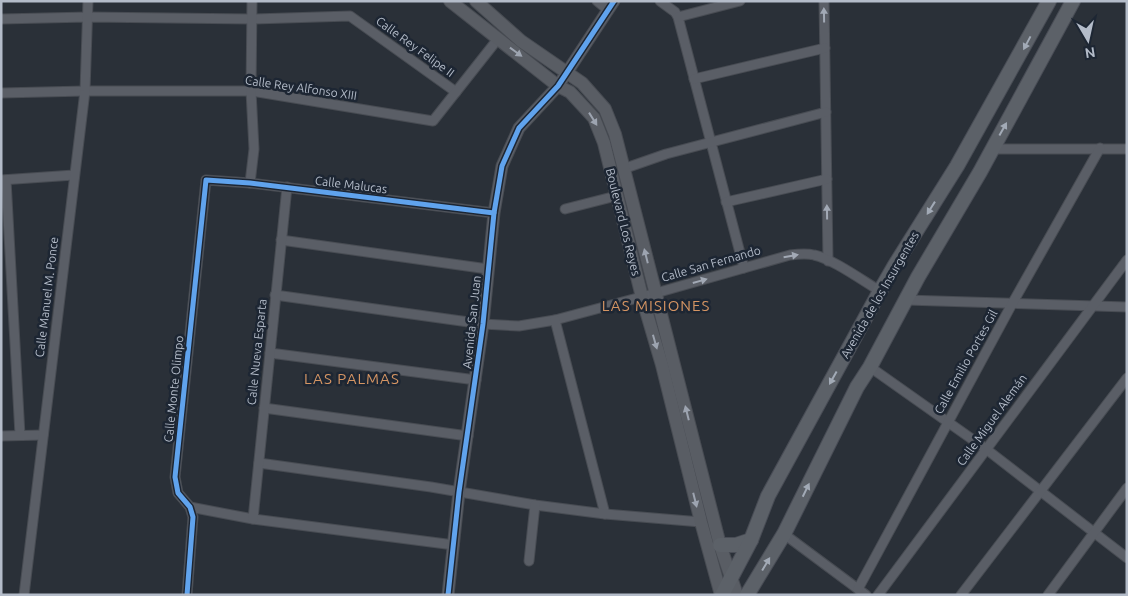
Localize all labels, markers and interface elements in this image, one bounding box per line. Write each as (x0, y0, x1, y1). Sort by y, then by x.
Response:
one-way arrow (820, 6, 828, 22)
street label: Calle Rey Felipe II (374, 14, 457, 79)
north arrow (1063, 15, 1113, 65)
one-way arrow (1023, 36, 1031, 50)
text: N (1084, 44, 1096, 62)
one-way arrow (509, 47, 522, 58)
street label: Calle Rey Alfonso XIII (244, 73, 358, 102)
one-way arrow (588, 112, 597, 126)
one-way arrow (999, 122, 1007, 137)
street label: Boulevard Los Reyes (604, 167, 643, 277)
street label: Calle Malucas (314, 174, 388, 195)
one-way arrow (927, 201, 936, 214)
one-way arrow (823, 204, 831, 220)
street label: Avenida de los Insurgentes (838, 229, 921, 360)
street label: Calle Manuel M. Ponce (33, 236, 60, 358)
street label: Calle San Fernando (660, 243, 762, 284)
one-way arrow (642, 248, 650, 263)
one-way arrow (783, 251, 799, 259)
street label: Avenida San Juan (460, 275, 483, 369)
one-way arrow (692, 276, 707, 284)
district label: LAS MISIONES (602, 297, 710, 314)
street label: Calle Nueva Esparta (244, 298, 269, 406)
street label: Calle Emilio Portes Gil (932, 307, 1000, 416)
street label: Calle Monte Olimpo (161, 335, 186, 443)
one-way arrow (651, 335, 659, 350)
district label: LAS PALMAS (304, 370, 400, 387)
street label: Calle Miguel Alemán (954, 371, 1029, 468)
one-way arrow (828, 372, 837, 385)
one-way arrow (683, 405, 691, 420)
one-way arrow (802, 483, 810, 497)
one-way arrow (692, 492, 700, 507)
one-way arrow (761, 558, 770, 571)

